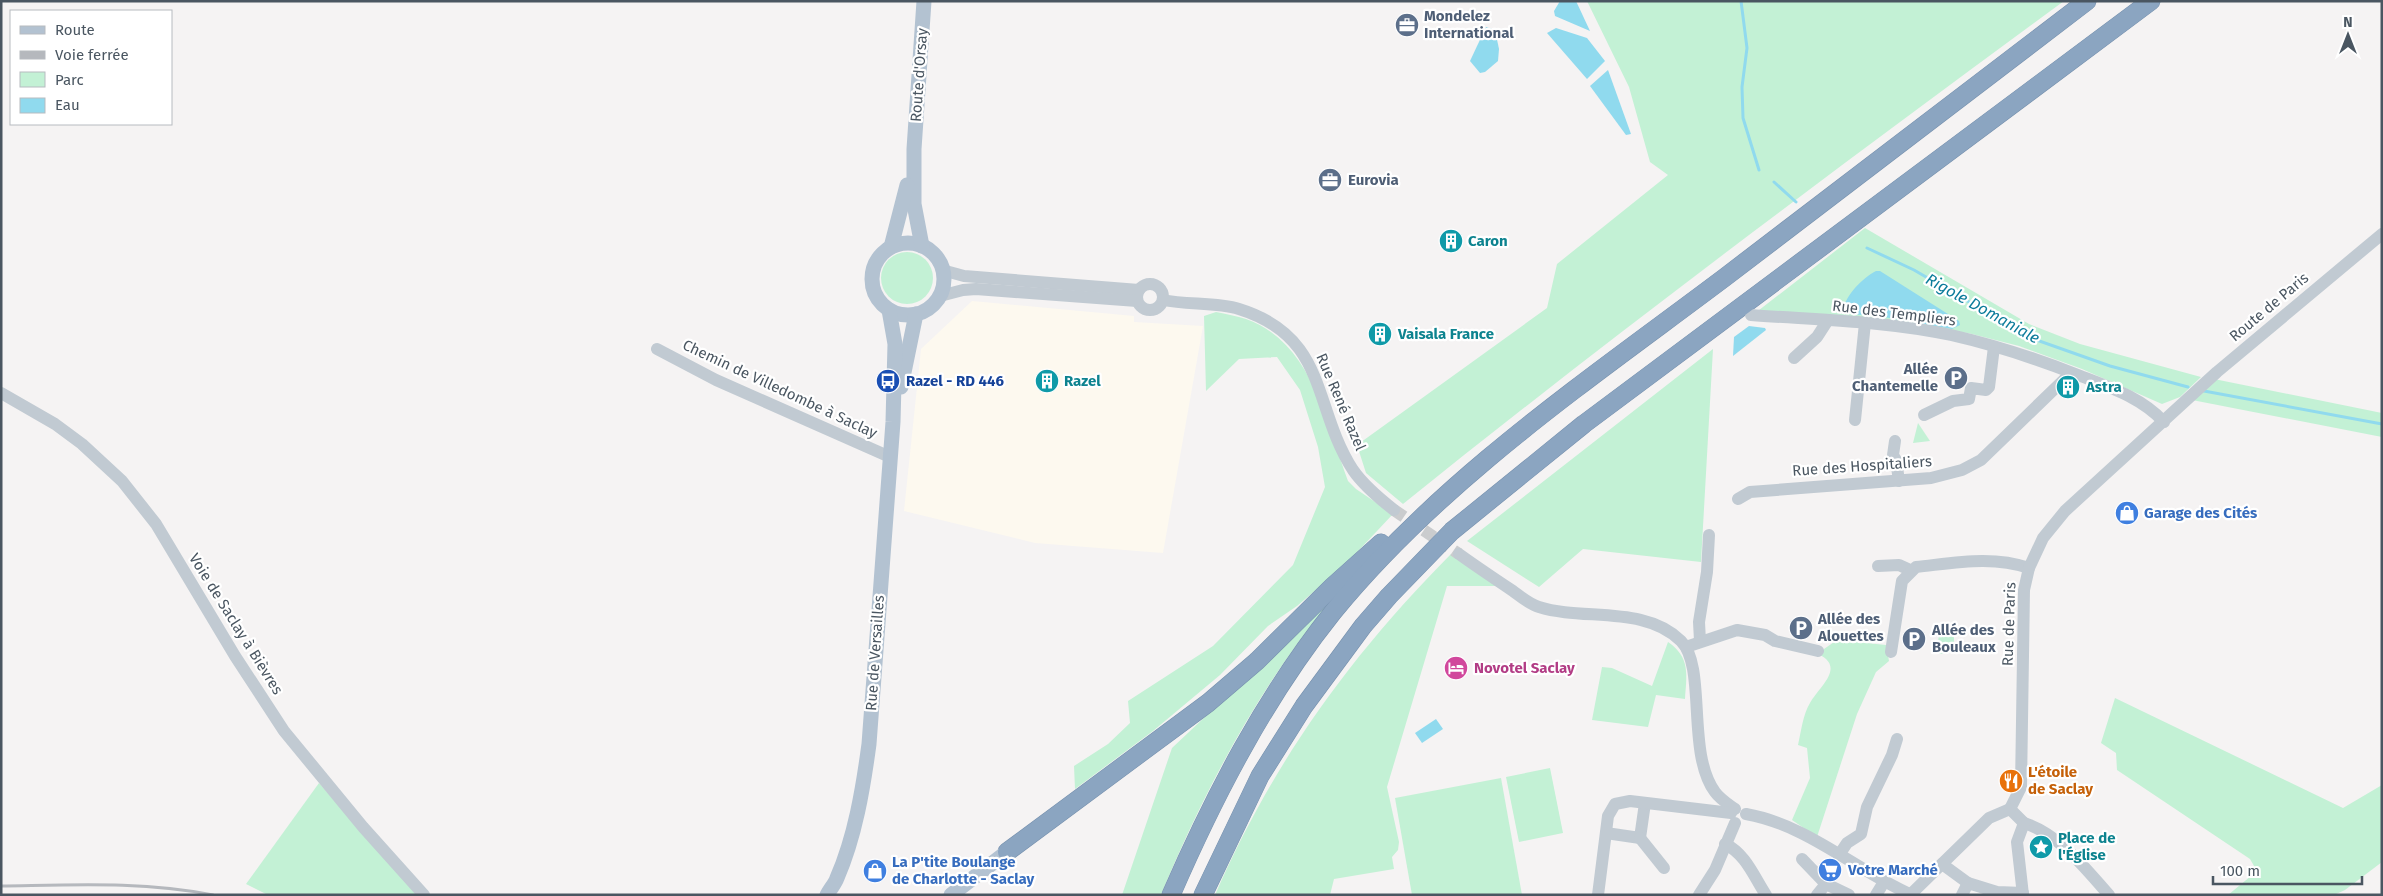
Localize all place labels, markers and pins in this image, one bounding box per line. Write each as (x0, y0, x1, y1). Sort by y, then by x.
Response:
place label: Mondelez International (1424, 7, 1514, 42)
office icon: Mondelez International (1394, 12, 1420, 38)
office icon: Eurovia (1317, 167, 1343, 193)
place label: Eurovia (1348, 171, 1399, 189)
building icon: Caron (1438, 228, 1464, 254)
place label: Caron (1468, 232, 1508, 250)
building icon: Vaisala France (1367, 321, 1393, 347)
place label: Vaisala France (1397, 325, 1494, 343)
place label: Allée Chantemelle (1852, 360, 1938, 395)
parking icon: Allée Chantemelle (1943, 365, 1969, 391)
bus stop icon: Razel - RD 446 (875, 368, 901, 394)
building icon: Razel (1034, 368, 1060, 394)
place label: Razel - RD 446 (906, 372, 1005, 390)
place label: Razel (1064, 372, 1101, 390)
building icon: Astra (2055, 374, 2081, 400)
place label: Astra (2085, 378, 2122, 396)
shop icon: Garage des Cités (2114, 500, 2140, 526)
place label: Garage des Cités (2144, 504, 2257, 522)
place label: Allée des Alouettes (1817, 610, 1884, 645)
parking icon: Allée des Alouettes (1788, 615, 1814, 641)
place label: Allée des Bouleaux (1931, 621, 1996, 656)
parking icon: Allée des Bouleaux (1901, 626, 1927, 652)
hotel icon: Novotel Saclay (1443, 655, 1469, 681)
place label: Novotel Saclay (1474, 659, 1575, 677)
place label: L'étoile de Saclay (2028, 763, 2093, 798)
restaurant icon: L'étoile de Saclay (1998, 768, 2024, 794)
place label: Place de l'Église (2058, 829, 2115, 864)
place icon: Place de l'Église (2028, 834, 2054, 860)
place label: La P'tite Boulange de Charlotte - Saclay (892, 853, 1035, 888)
supermarket icon: Votre Marché (1817, 857, 1843, 883)
shop icon: La P'tite Boulange de Charlotte - Saclay (862, 858, 888, 884)
place label: Votre Marché (1847, 861, 1938, 879)

